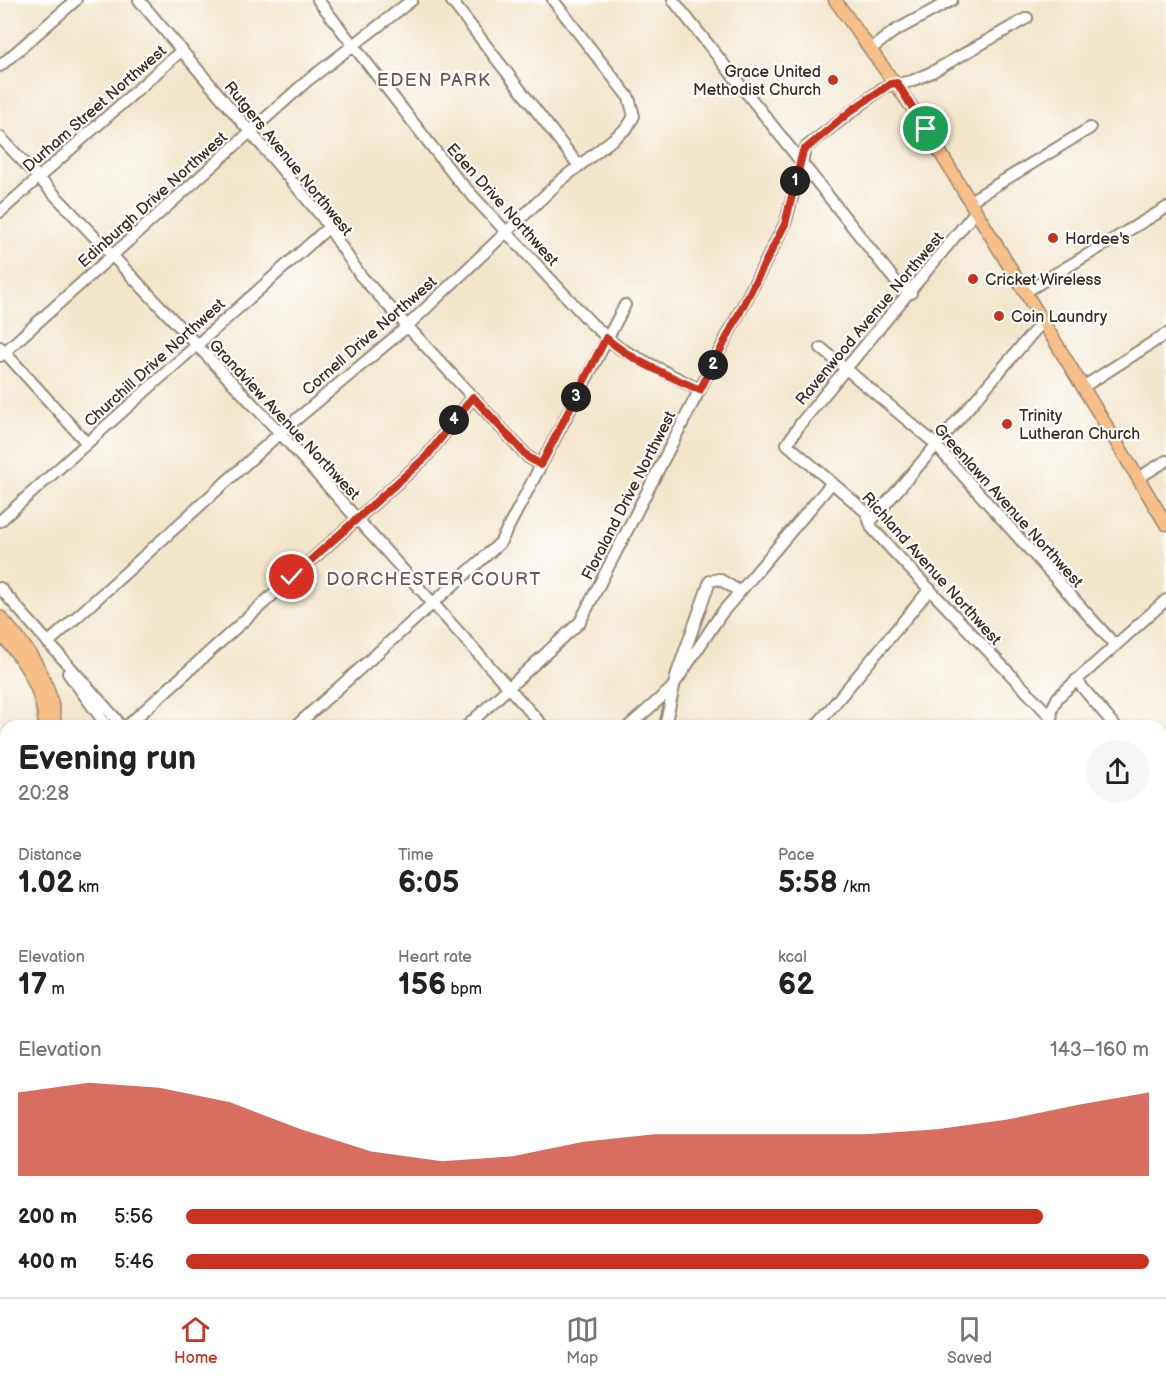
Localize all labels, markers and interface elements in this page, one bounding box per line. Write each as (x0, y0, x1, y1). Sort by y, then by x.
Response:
street label: Durham Street Northwest (20, 42, 170, 176)
place label: Grace United Methodist Church (693, 63, 821, 100)
district label: EDEN PARK (377, 70, 491, 91)
marker: Grace United Methodist Church (826, 73, 840, 87)
street label: Rutgers Avenue Northwest (220, 78, 356, 240)
pin (900, 103, 951, 154)
icon: arrive (909, 112, 942, 145)
street label: Edinburgh Drive Northwest (75, 128, 231, 272)
street label: Eden Drive Northwest (442, 140, 562, 270)
pin: 1 (780, 166, 810, 196)
text: 1 (792, 171, 798, 190)
street label: Ravenwood Avenue Northwest (792, 228, 948, 409)
place label: Hardee's (1065, 230, 1130, 249)
marker: Hardee's (1046, 231, 1060, 245)
place label: Cricket Wireless (985, 271, 1101, 290)
marker: Cricket Wireless (966, 272, 980, 286)
street label: Cornell Drive Northwest (299, 273, 441, 400)
street label: Churchill Drive Northwest (81, 295, 229, 431)
place label: Coin Laundry (1011, 308, 1108, 327)
marker: Coin Laundry (992, 309, 1006, 323)
street label: Grandview Avenue Northwest (205, 336, 363, 504)
pin: 2 (698, 350, 728, 380)
text: 2 (708, 355, 718, 374)
pin: 3 (561, 382, 591, 412)
text: 3 (571, 387, 581, 406)
pin: 4 (439, 405, 469, 435)
place label: Trinity Lutheran Church (1019, 407, 1140, 444)
street label: Floraland Drive Northwest (578, 408, 680, 583)
text: 4 (449, 410, 459, 429)
marker: Trinity Lutheran Church (1000, 417, 1014, 431)
street label: Greenlawn Avenue Northwest (929, 420, 1087, 592)
street label: Richland Avenue Northwest (857, 489, 1005, 649)
pin (266, 551, 317, 602)
icon: check (275, 560, 308, 593)
district label: DORCHESTER COURT (326, 569, 542, 590)
text: Evening run (18, 739, 196, 779)
button: share (1086, 740, 1149, 803)
text: 20:28 (18, 782, 69, 806)
text: Distance (18, 846, 82, 865)
text: Time (398, 846, 433, 865)
text: Pace (778, 846, 814, 865)
text: 1.02 (18, 865, 74, 901)
text: 6:05 (398, 865, 459, 901)
text: 5:58 (778, 865, 838, 901)
text: km (74, 878, 99, 897)
text: /km (838, 878, 870, 897)
text: Elevation (18, 948, 85, 967)
text: Heart rate (398, 948, 472, 967)
text: kcal (778, 948, 807, 967)
text: 17 (18, 967, 47, 1003)
text: 156 (398, 967, 446, 1003)
text: 62 (778, 967, 814, 1003)
text: m (47, 980, 65, 999)
text: bpm (446, 980, 482, 999)
text: Elevation (18, 1038, 101, 1062)
text: 143–160 m (1050, 1038, 1149, 1062)
text: 200 m (18, 1205, 77, 1229)
text: 5:56 (114, 1205, 153, 1229)
text: 400 m (18, 1250, 77, 1274)
text: 5:46 (114, 1250, 154, 1274)
tab: Home (174, 1313, 218, 1368)
tab: Map (566, 1313, 599, 1368)
tab: Saved (947, 1313, 992, 1368)

